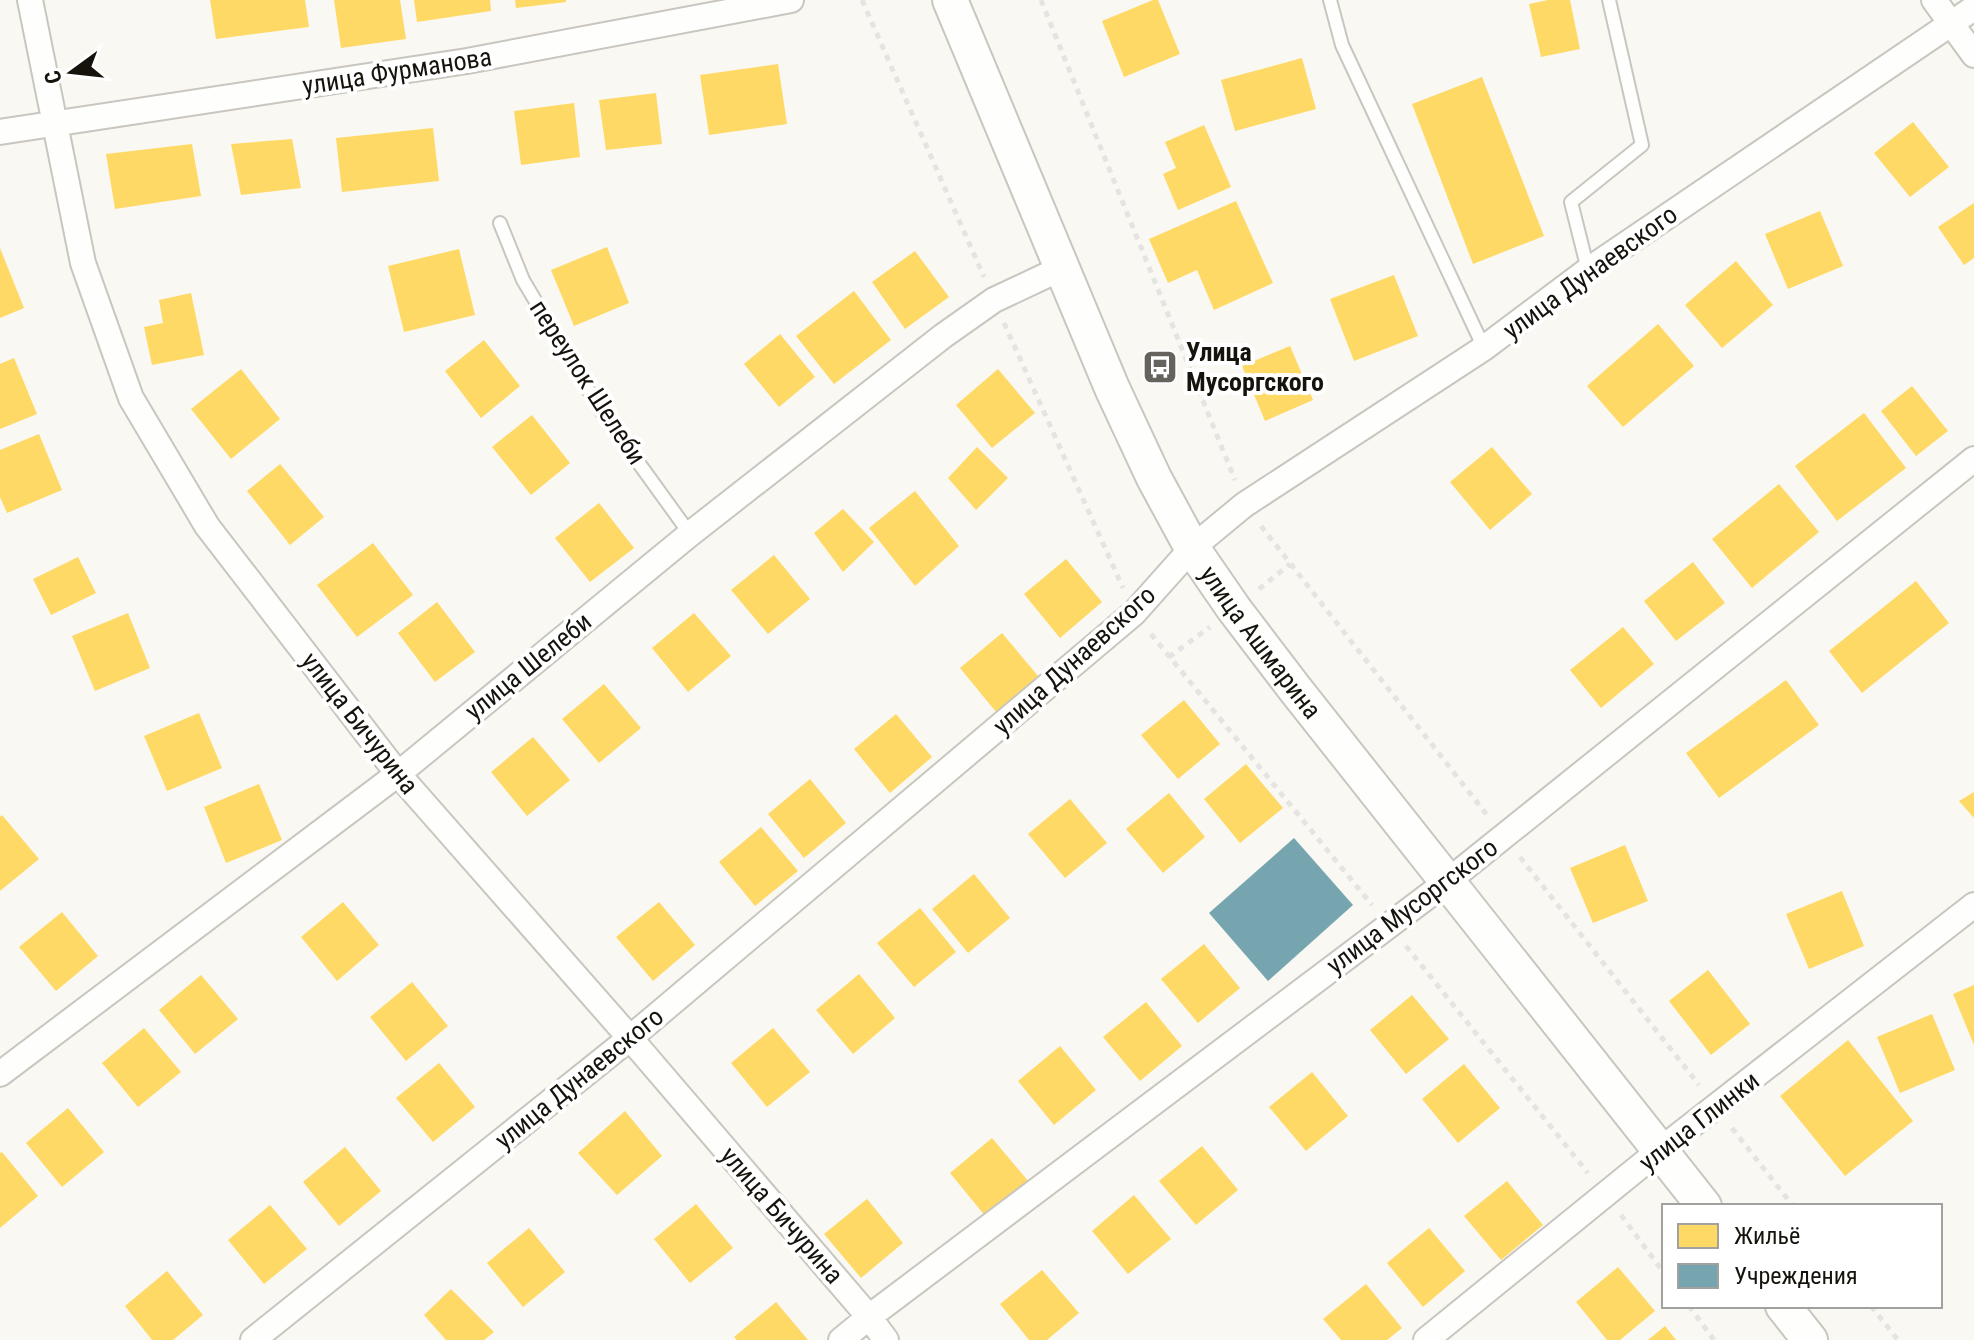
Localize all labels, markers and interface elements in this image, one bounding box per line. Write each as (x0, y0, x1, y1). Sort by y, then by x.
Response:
north arrow (32, 32, 112, 112)
street label: улица Фурманова (300, 41, 494, 101)
text: С (39, 68, 67, 86)
street label: улица Дунаевского (1497, 199, 1683, 345)
street label: переулок Шелеби (524, 294, 652, 470)
place label: Улица Мусоргского (1186, 337, 1324, 397)
bus stop icon: Улица Мусоргского (1141, 348, 1179, 386)
street label: улица Ашмарина (1194, 560, 1328, 725)
street label: улица Дунаевского (987, 579, 1161, 741)
street label: улица Шелеби (459, 606, 597, 726)
street label: улица Бичурина (295, 646, 425, 800)
street label: улица Мусоргского (1321, 832, 1503, 980)
street label: улица Дунаевского (489, 1001, 669, 1155)
street label: улица Глинки (1633, 1065, 1765, 1177)
street label: улица Бичурина (714, 1140, 850, 1290)
legend (1662, 1204, 1942, 1308)
text: Жильё (1734, 1222, 1800, 1250)
text: Учреждения (1734, 1262, 1858, 1290)

